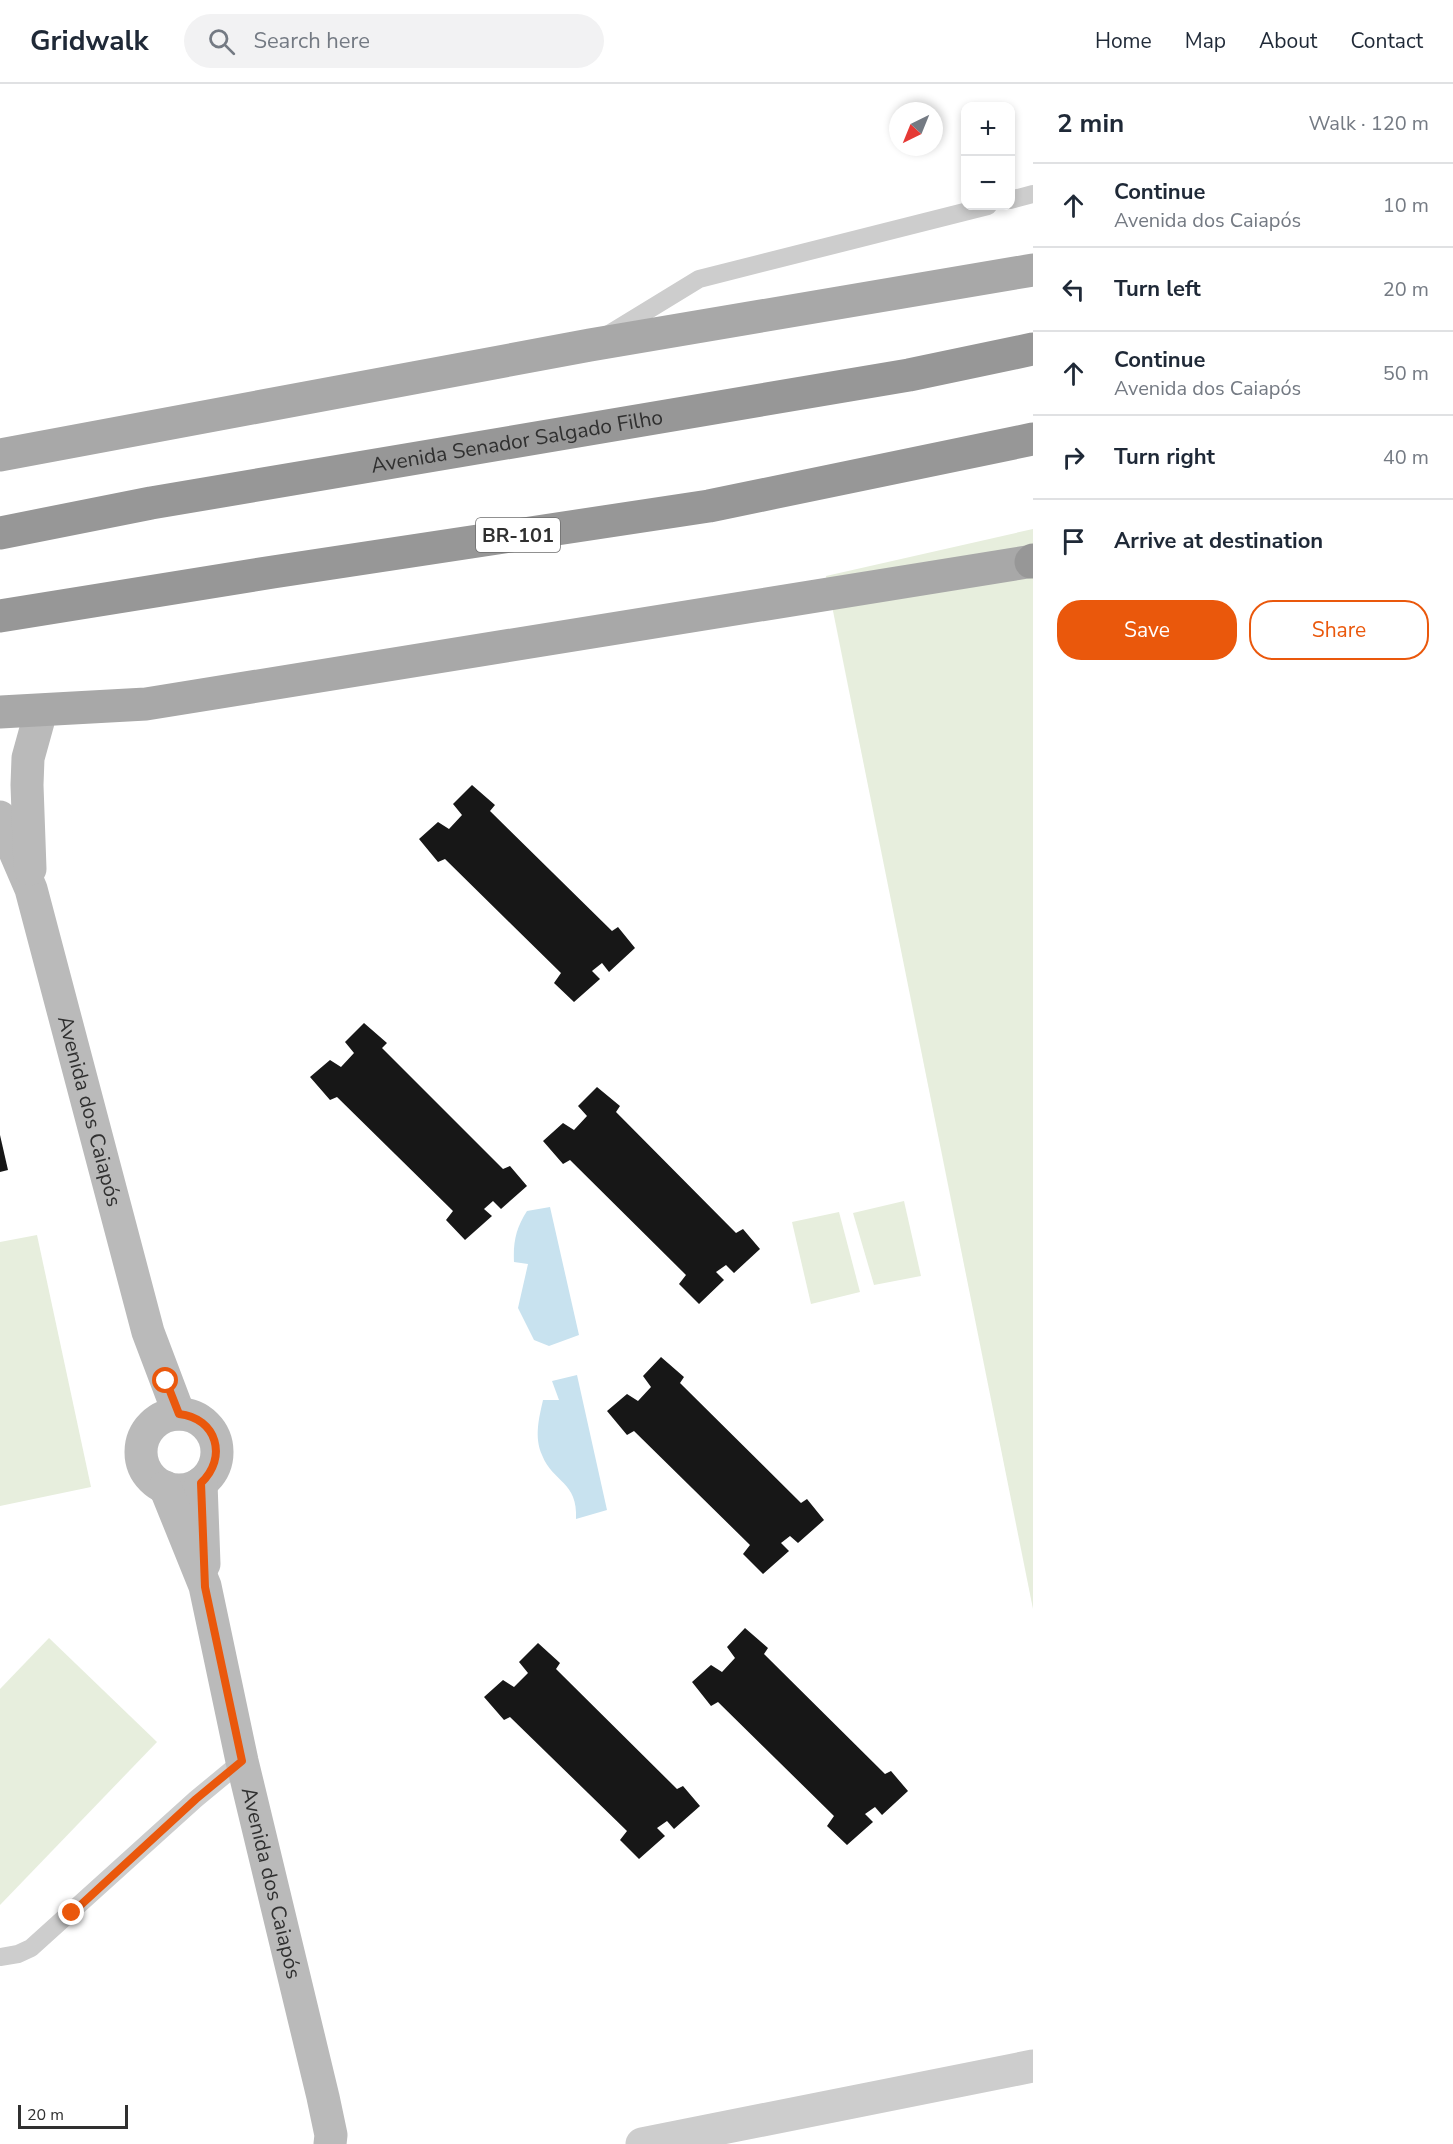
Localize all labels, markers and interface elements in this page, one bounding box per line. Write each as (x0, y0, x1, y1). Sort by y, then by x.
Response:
search box (184, 14, 604, 68)
text: Gridwalk (30, 22, 148, 60)
icon: search (205, 25, 238, 58)
text: Search here (253, 26, 370, 56)
text: Home (1095, 27, 1152, 55)
text: Map (1185, 27, 1226, 55)
text: About (1259, 27, 1317, 55)
text: Contact (1350, 27, 1423, 55)
north arrow (889, 102, 943, 156)
map controls (961, 102, 1015, 210)
button: + (961, 102, 1015, 156)
text: 2 min (1057, 106, 1124, 141)
text: Walk · 120 m (1309, 110, 1429, 137)
button: − (961, 156, 1015, 210)
text: Continue (1114, 177, 1205, 207)
icon: ahead (1057, 189, 1090, 222)
text: 10 m (1383, 192, 1429, 219)
text: Avenida dos Caiapós (1114, 207, 1301, 234)
icon: left (1057, 273, 1090, 306)
text: Turn left (1114, 274, 1201, 304)
text: 20 m (1383, 276, 1429, 303)
text: Continue (1114, 345, 1205, 375)
icon: ahead (1057, 357, 1090, 390)
text: 50 m (1383, 360, 1429, 387)
text: Avenida dos Caiapós (1114, 375, 1301, 402)
street label: Avenida Senador Salgado Filho (369, 403, 665, 480)
icon: right (1057, 441, 1090, 474)
text: Turn right (1114, 442, 1215, 472)
text: 40 m (1383, 444, 1429, 471)
road number: BR-101 (476, 518, 560, 552)
icon: arrive (1057, 525, 1090, 558)
text: Arrive at destination (1114, 526, 1323, 556)
button: Save (1057, 600, 1237, 660)
button: Share (1249, 600, 1429, 660)
street label: Avenida dos Caiapós (51, 1012, 128, 1210)
route start (152, 1367, 178, 1393)
street label: Avenida dos Caiapós (235, 1784, 308, 1982)
route end (58, 1899, 84, 1925)
scale bar (18, 2102, 128, 2130)
text: 20 m (27, 2104, 64, 2126)

